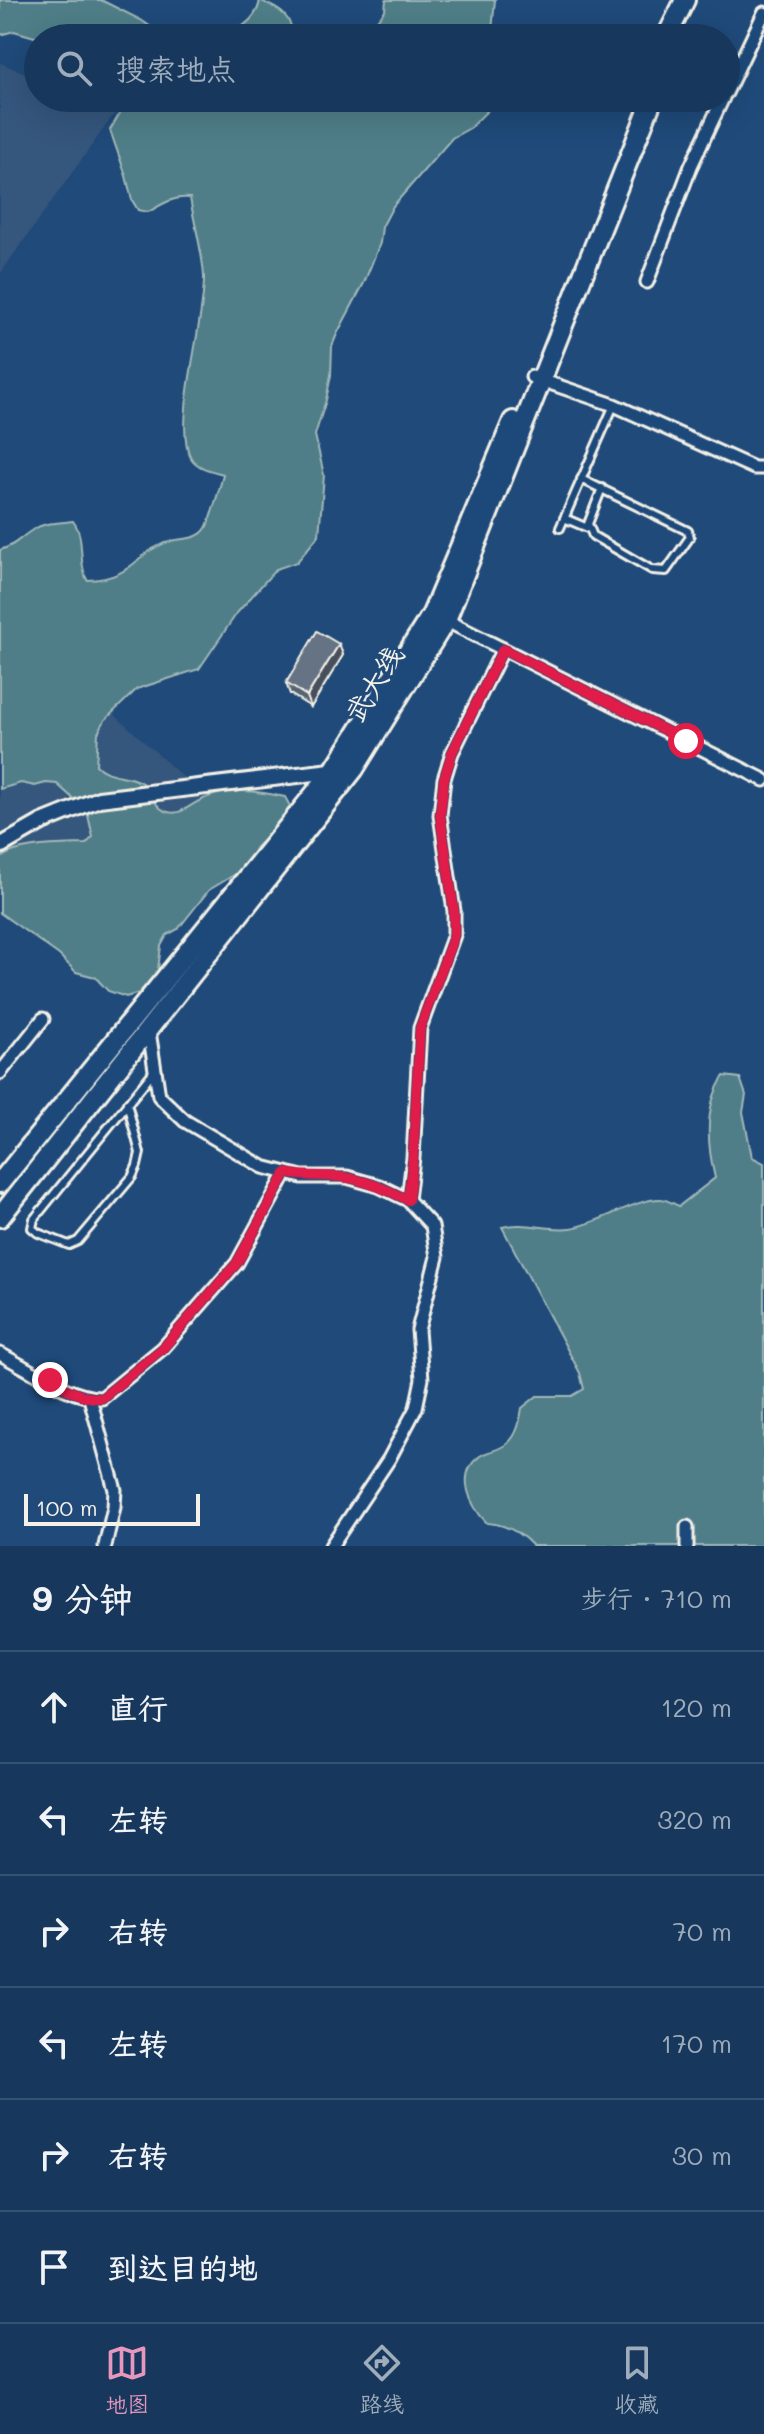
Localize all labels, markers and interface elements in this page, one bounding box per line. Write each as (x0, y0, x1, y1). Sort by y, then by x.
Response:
search box (24, 24, 740, 112)
icon: search (52, 46, 96, 90)
text: 搜索地点 (116, 48, 236, 88)
street label: 武大线 (336, 638, 411, 729)
route start (668, 723, 704, 759)
route end (32, 1362, 68, 1398)
scale bar (24, 1490, 200, 1526)
text: 100 m (36, 1493, 98, 1522)
text: 9 分钟 (32, 1575, 133, 1620)
text: 步行 · 710 m (581, 1581, 732, 1615)
icon: ahead (32, 1685, 76, 1729)
text: 直行 (108, 1687, 168, 1727)
text: 120 m (661, 1690, 732, 1724)
icon: left (32, 1797, 76, 1841)
text: 左转 (108, 1799, 168, 1839)
text: 320 m (657, 1802, 732, 1836)
icon: right (32, 1909, 76, 1953)
text: 右转 (108, 1911, 168, 1951)
text: 70 m (672, 1914, 732, 1948)
icon: left (32, 2021, 76, 2065)
text: 左转 (108, 2023, 168, 2063)
text: 170 m (661, 2026, 732, 2060)
icon: right (32, 2133, 76, 2177)
text: 右转 (108, 2135, 168, 2175)
text: 30 m (672, 2138, 732, 2172)
icon: arrive (32, 2245, 76, 2289)
text: 到达目的地 (108, 2247, 258, 2287)
tab: 地图 (105, 2341, 149, 2418)
tab: 路线 (360, 2341, 404, 2418)
tab: 收藏 (615, 2341, 659, 2418)

